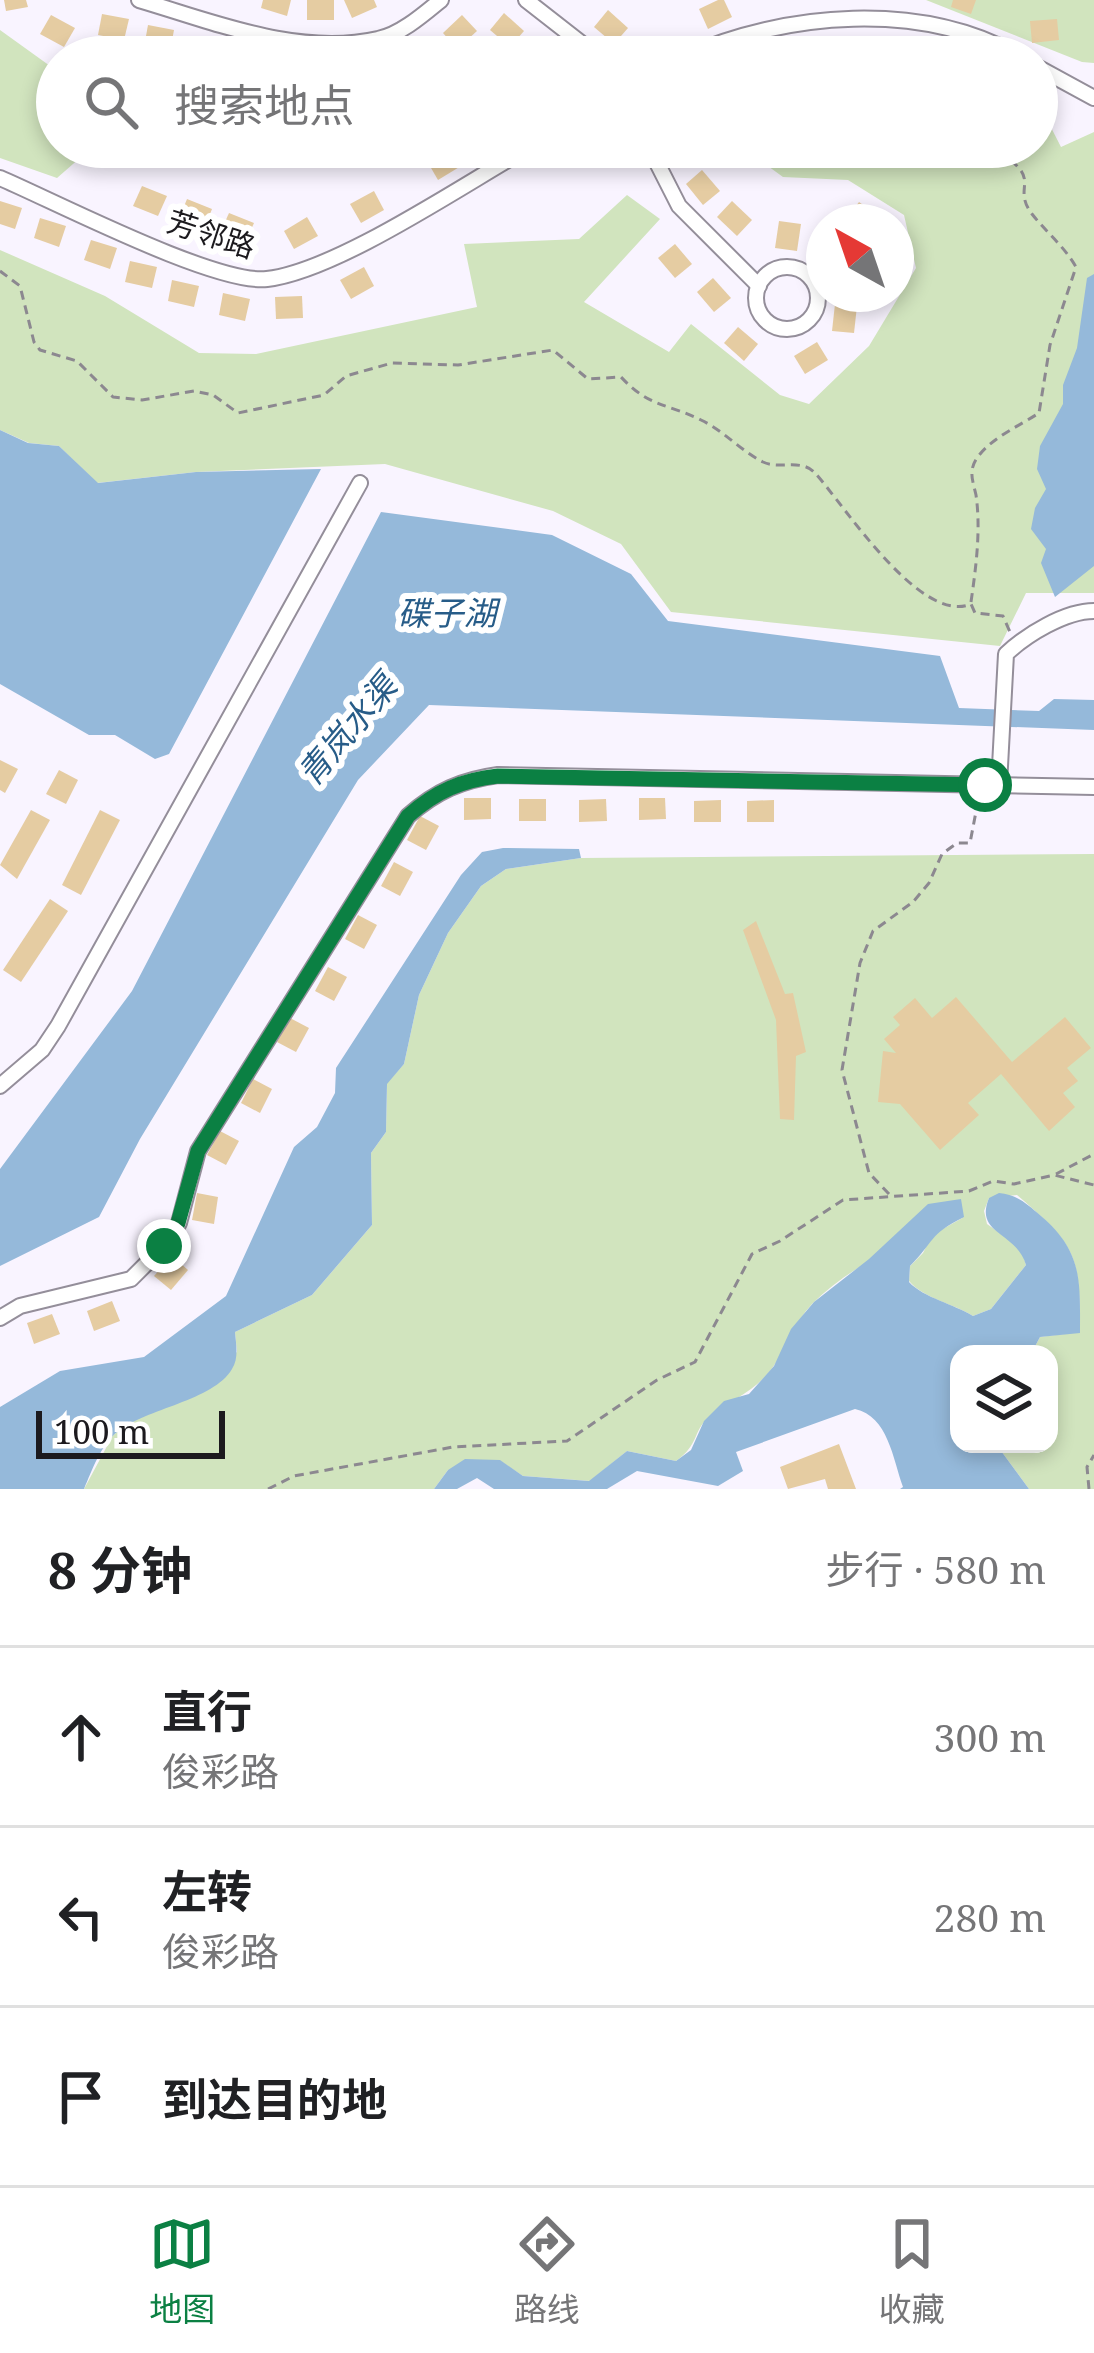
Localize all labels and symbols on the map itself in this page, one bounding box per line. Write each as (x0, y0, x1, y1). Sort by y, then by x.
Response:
street label: 芳邻路 (162, 200, 261, 267)
north arrow (806, 204, 914, 312)
water label: 碟子湖 (398, 590, 502, 635)
water label: 青岚水渠 (287, 662, 409, 795)
route start (958, 758, 1012, 812)
route end (137, 1219, 191, 1273)
scale bar (36, 1405, 225, 1458)

